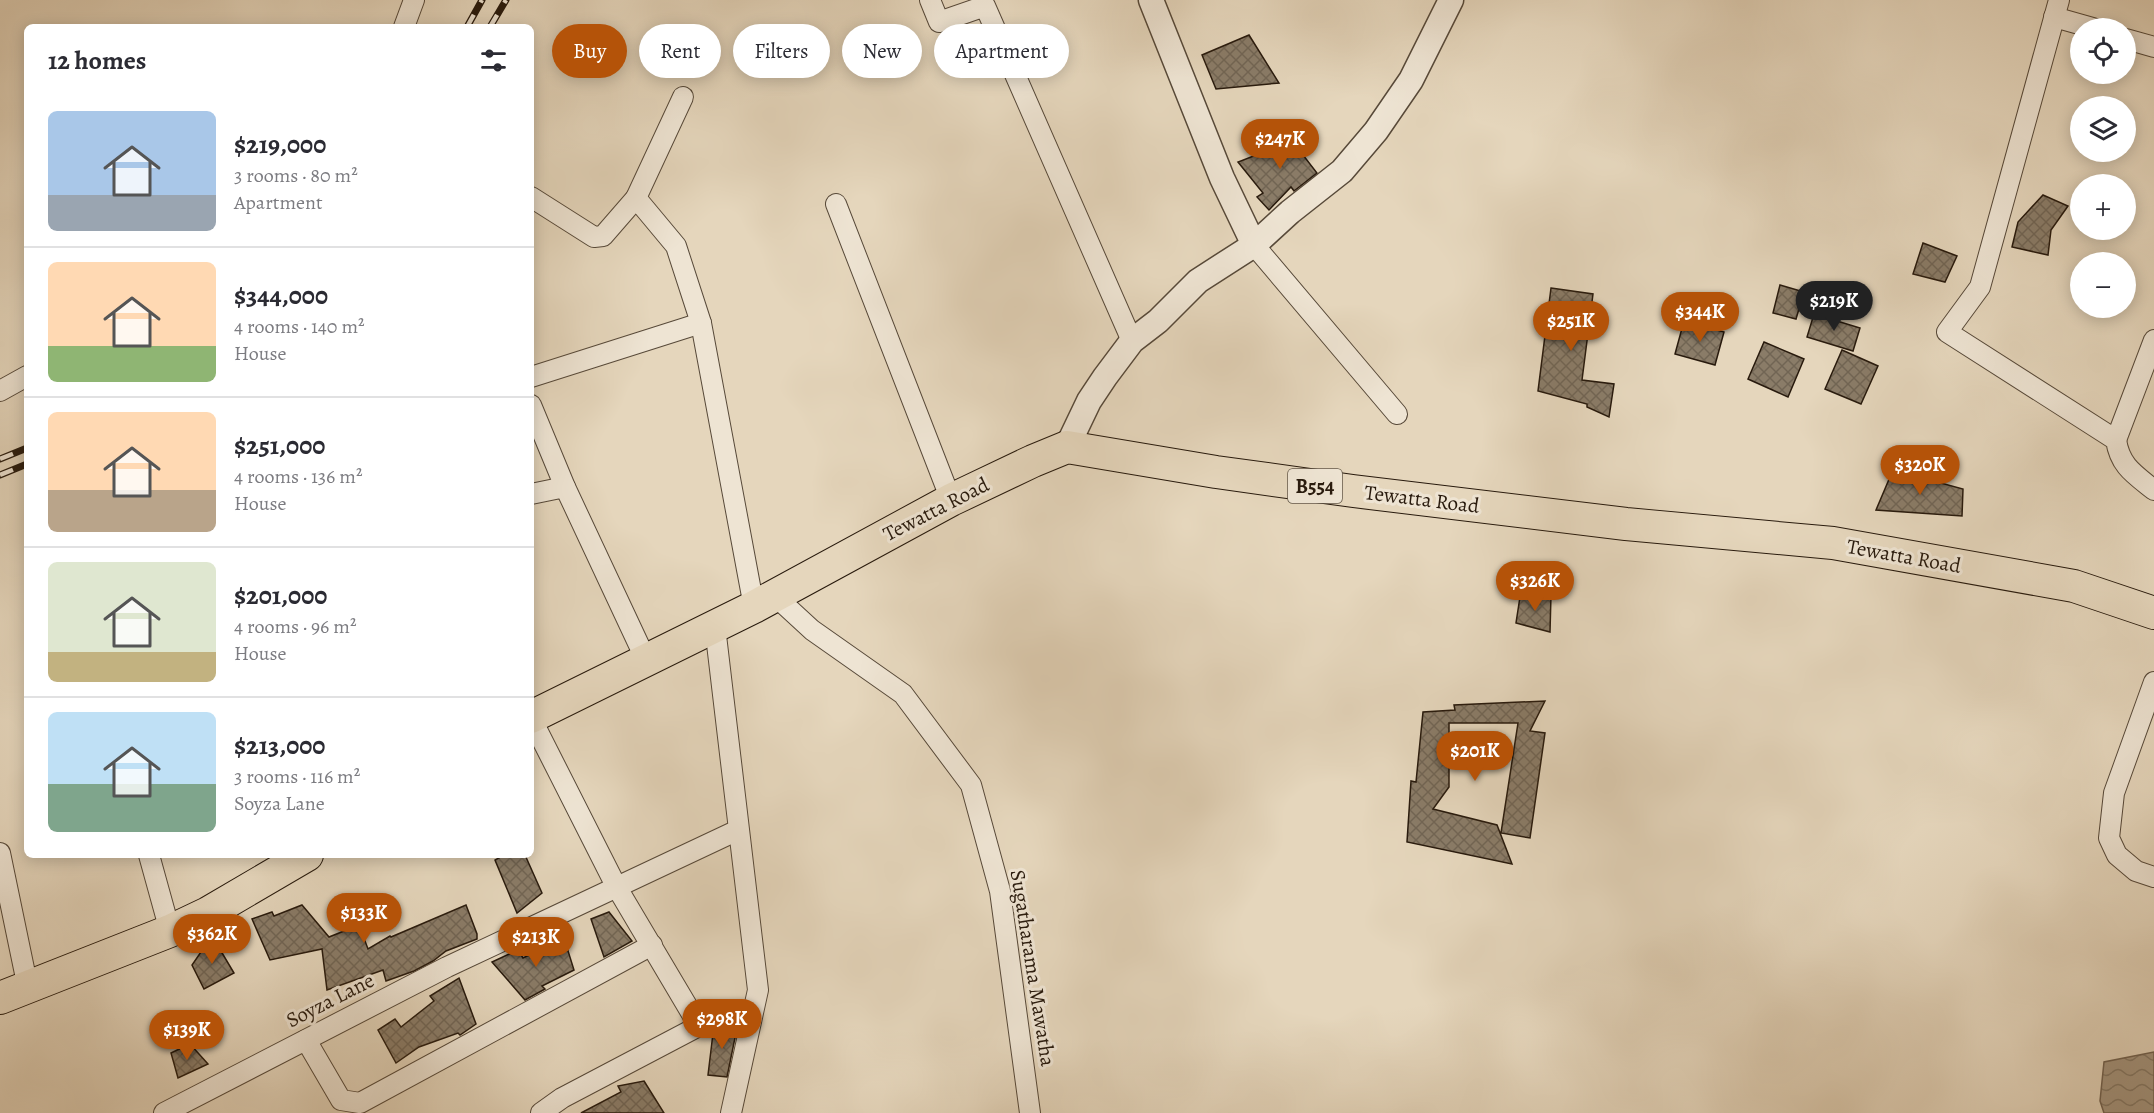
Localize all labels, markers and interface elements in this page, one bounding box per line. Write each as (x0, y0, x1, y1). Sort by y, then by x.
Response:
map controls (2070, 18, 2136, 318)
button: locate (2070, 18, 2136, 84)
chip: Buy (552, 24, 627, 78)
chip: Rent (639, 24, 721, 78)
chip: Filters (733, 24, 830, 78)
chip: New (842, 24, 922, 78)
chip: Apartment (934, 24, 1069, 78)
text: 12 homes (48, 43, 146, 78)
icon: filters (477, 44, 510, 77)
button: layers (2070, 96, 2136, 162)
pin: $247K (1238, 119, 1322, 170)
text: $247K (1255, 125, 1305, 152)
text: $219,000 (234, 127, 326, 162)
icon: home (96, 135, 168, 207)
text: 3 rooms · 80 m² (234, 162, 358, 189)
button: + (2070, 174, 2136, 240)
text: Apartment (234, 189, 323, 216)
button: − (2070, 252, 2136, 318)
text: $344,000 (234, 278, 328, 313)
pin: $219K (1792, 281, 1876, 332)
icon: home (96, 286, 168, 358)
text: $219K (1810, 287, 1858, 314)
pin: $344K (1658, 292, 1742, 343)
text: $344K (1675, 298, 1725, 325)
pin: $251K (1529, 301, 1613, 352)
text: $251K (1547, 307, 1595, 334)
text: 4 rooms · 140 m² (234, 313, 365, 340)
text: House (234, 340, 286, 367)
text: $251,000 (234, 428, 325, 463)
icon: home (96, 436, 168, 508)
pin: $320K (1878, 445, 1962, 496)
text: $320K (1895, 451, 1945, 478)
text: 4 rooms · 136 m² (234, 463, 363, 490)
road number: B554 (1288, 469, 1342, 503)
street label: Tewatta Road (878, 470, 994, 548)
street label: Tewatta Road (1363, 478, 1482, 520)
text: House (234, 490, 286, 517)
street label: Tewatta Road (1845, 532, 1964, 580)
pin: $326K (1493, 561, 1577, 612)
text: $326K (1510, 567, 1560, 594)
text: $201,000 (234, 578, 327, 613)
icon: home (96, 586, 168, 658)
text: 4 rooms · 96 m² (234, 613, 356, 640)
text: House (234, 640, 286, 667)
text: $213,000 (234, 728, 325, 763)
pin: $201K (1433, 731, 1517, 782)
icon: home (96, 736, 168, 808)
text: $201K (1450, 737, 1500, 764)
text: 3 rooms · 116 m² (234, 763, 360, 790)
text: Soyza Lane (234, 790, 325, 817)
street label: Sugatharama Mawatha (1004, 868, 1062, 1068)
pin: $133K (322, 893, 406, 944)
text: $133K (341, 899, 387, 926)
pin: $362K (170, 914, 254, 965)
pin: $213K (494, 917, 578, 968)
text: $362K (187, 920, 237, 947)
text: $213K (512, 923, 560, 950)
street label: Soyza Lane (281, 966, 379, 1034)
pin: $298K (680, 999, 764, 1050)
text: $298K (697, 1005, 747, 1032)
pin: $139K (145, 1010, 229, 1061)
text: $139K (163, 1016, 211, 1043)

